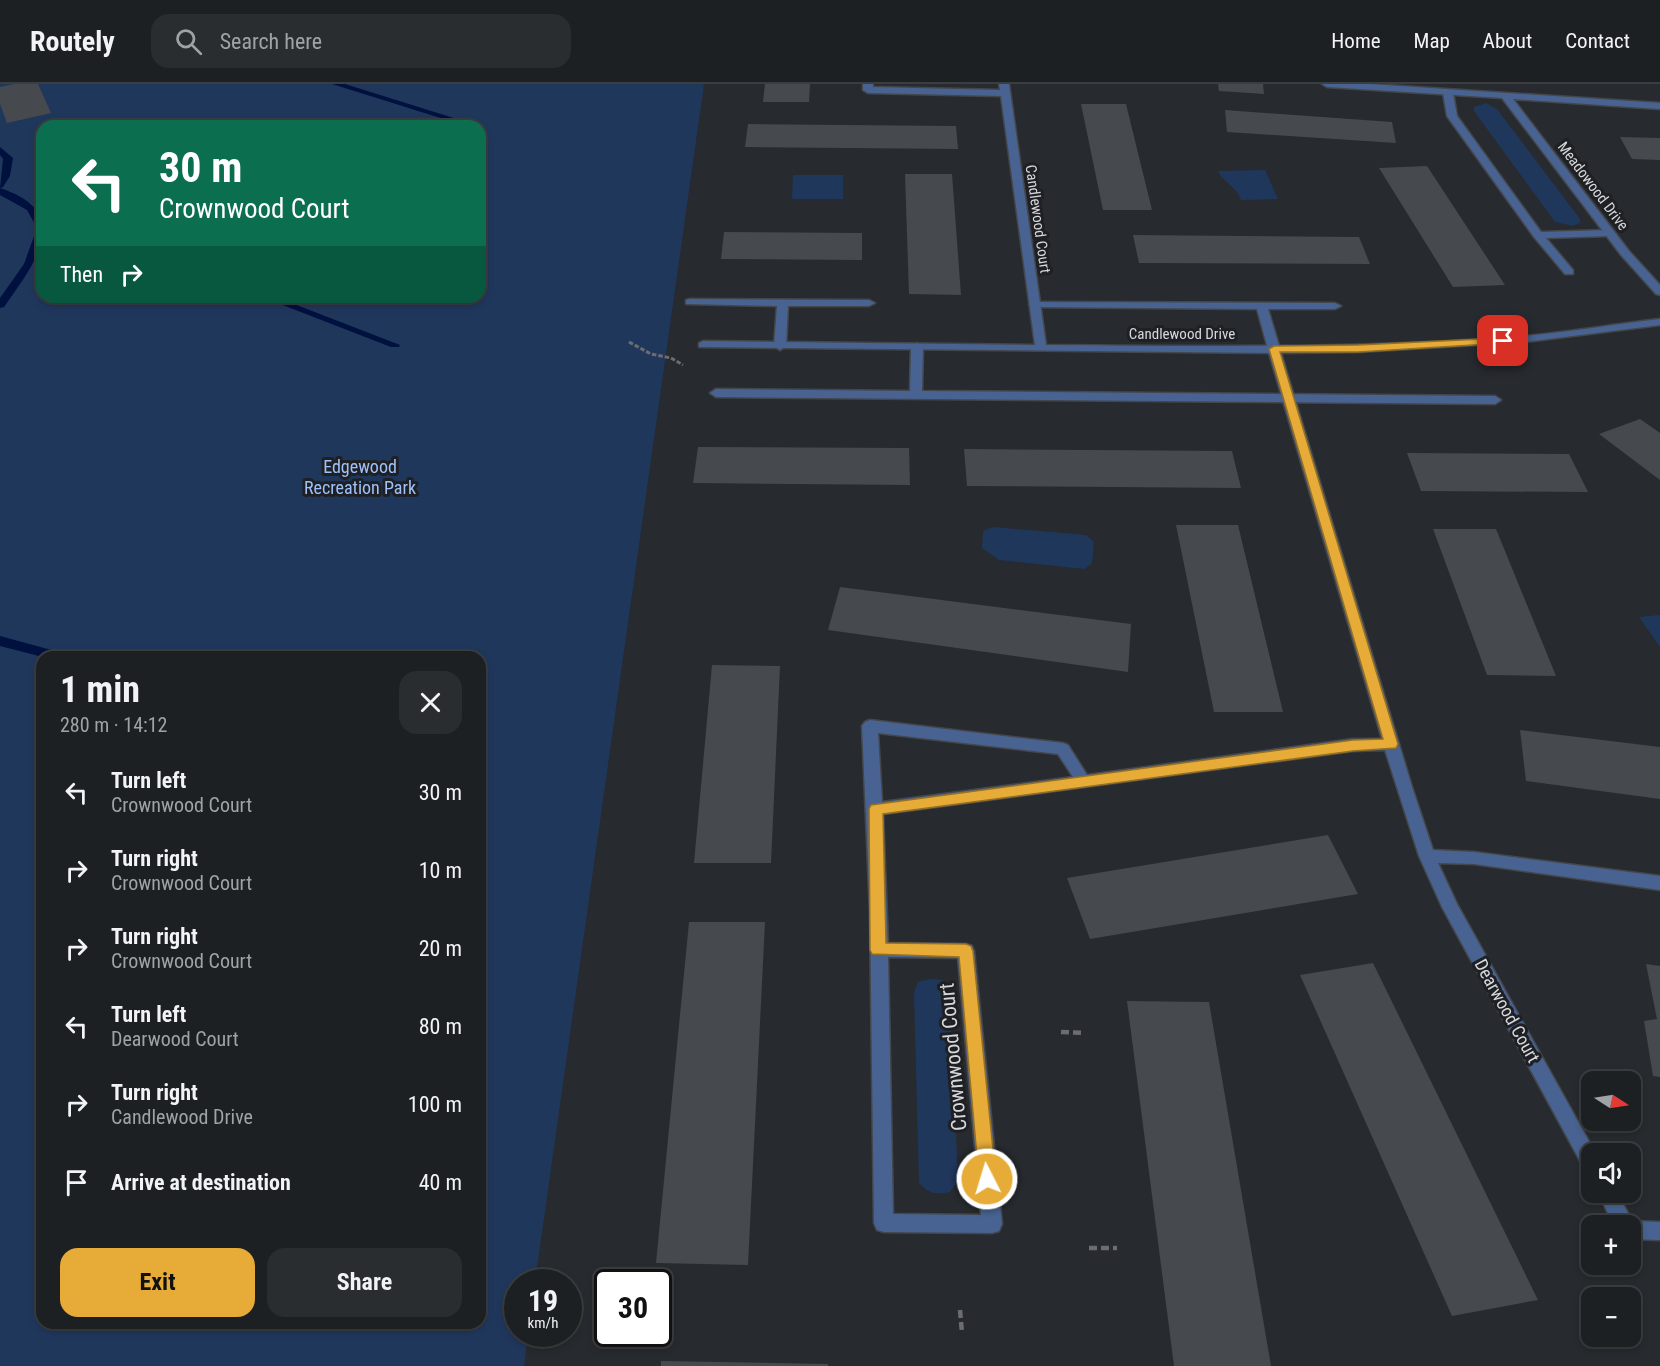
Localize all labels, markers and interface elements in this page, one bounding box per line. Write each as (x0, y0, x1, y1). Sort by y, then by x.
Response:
search box (151, 14, 571, 68)
text: Routely (30, 25, 115, 58)
icon: search (172, 25, 205, 58)
text: Search here (220, 29, 322, 54)
text: Home (1331, 29, 1381, 53)
text: Map (1414, 29, 1450, 53)
text: About (1483, 29, 1532, 53)
text: Contact (1565, 29, 1630, 53)
street label: Meadowood Drive (1554, 138, 1632, 234)
text: 30 m (159, 143, 242, 192)
icon: left (60, 144, 138, 222)
street label: Candlewood Court (1021, 164, 1055, 274)
text: Crownwood Court (159, 193, 349, 225)
icon: right (115, 258, 148, 291)
text: Then (60, 262, 103, 287)
pin (1477, 315, 1528, 366)
icon: arrive (1486, 324, 1519, 357)
street label: Candlewood Drive (1129, 325, 1235, 343)
park label: Edgewood Recreation Park (304, 456, 416, 498)
text: 1 min (60, 669, 140, 711)
button: close (399, 671, 462, 734)
text: 280 m · 14:12 (60, 713, 167, 737)
text: Turn left (111, 768, 186, 793)
icon: left (60, 776, 93, 809)
text: 30 m (419, 780, 462, 805)
text: Crownwood Court (111, 793, 252, 817)
text: Turn right (111, 846, 198, 871)
icon: right (60, 854, 93, 887)
text: 10 m (419, 858, 462, 883)
text: Crownwood Court (111, 871, 252, 895)
text: Turn right (111, 924, 198, 949)
icon: right (60, 932, 93, 965)
text: 20 m (419, 936, 462, 961)
text: Crownwood Court (111, 949, 252, 973)
street label: Dearwood Court (1470, 955, 1544, 1066)
street label: Crownwood Court (935, 982, 971, 1132)
text: Turn left (111, 1002, 186, 1027)
icon: left (60, 1010, 93, 1043)
text: 80 m (419, 1014, 462, 1039)
text: Dearwood Court (111, 1027, 239, 1051)
north arrow (1581, 1071, 1641, 1131)
map controls (1581, 1071, 1641, 1347)
text: Turn right (111, 1080, 198, 1105)
icon: right (60, 1088, 93, 1121)
text: 100 m (408, 1092, 462, 1117)
text: Candlewood Drive (111, 1105, 253, 1129)
button: sound (1581, 1143, 1641, 1203)
position arrow (955, 1147, 1019, 1211)
icon: arrive (60, 1166, 93, 1199)
text: Arrive at destination (111, 1170, 291, 1195)
text: 40 m (419, 1170, 462, 1195)
button: + (1581, 1215, 1641, 1275)
button: Exit (60, 1248, 255, 1317)
button: Share (267, 1248, 462, 1317)
speed limit sign: 30 (594, 1269, 672, 1347)
text: 19 (528, 1283, 558, 1318)
button: − (1581, 1287, 1641, 1347)
text: km/h (528, 1314, 558, 1332)

